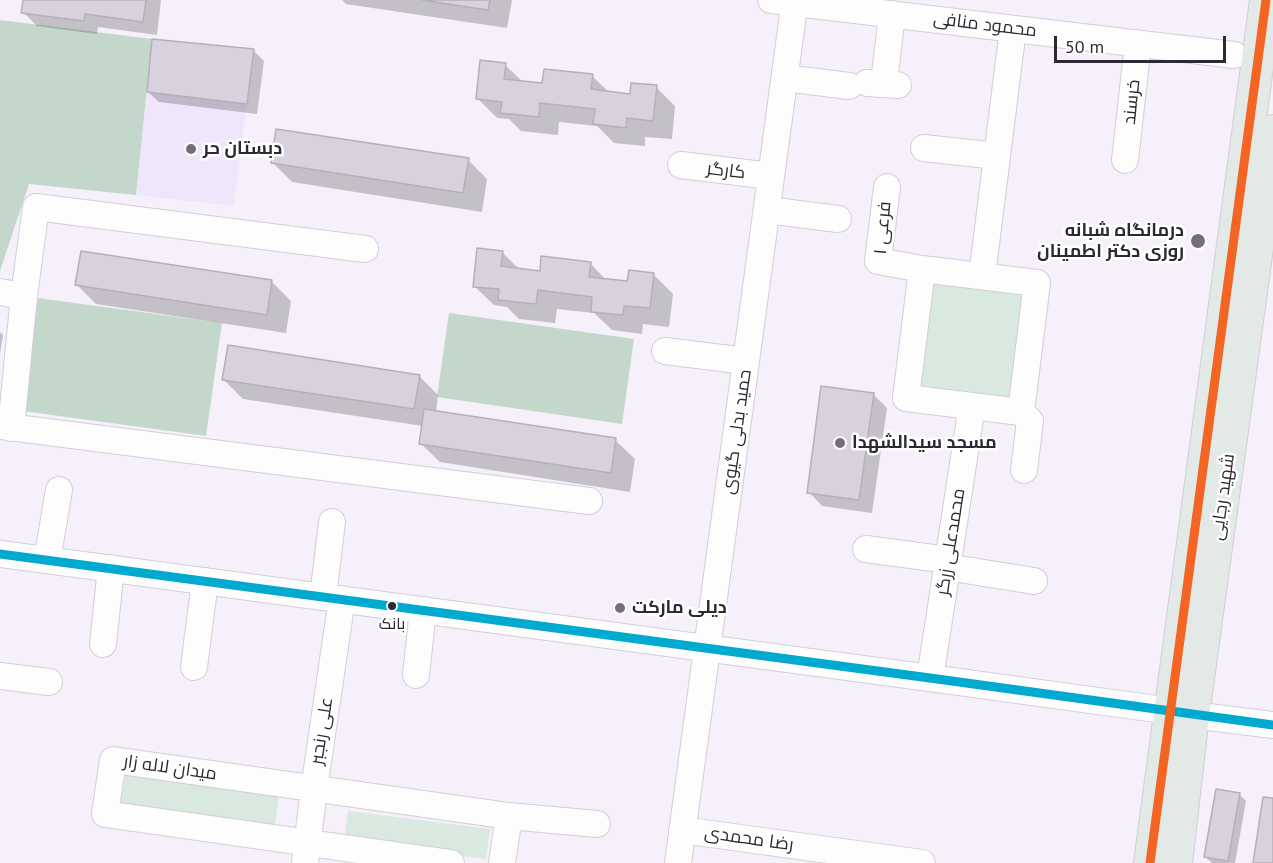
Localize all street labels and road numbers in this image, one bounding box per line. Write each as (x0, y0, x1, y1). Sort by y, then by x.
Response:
street label: محمود منافی (932, 8, 1038, 42)
street label: خرسند (1119, 78, 1145, 126)
street label: کارگر (705, 158, 747, 184)
street label: فرعی ۱ (870, 201, 896, 255)
street label: حمید بدلی گیوی (718, 368, 756, 496)
street label: شهید رجایی (1206, 452, 1240, 542)
street label: محمدعلی زرگر (932, 487, 970, 597)
street label: علی رنجبر (306, 696, 338, 766)
street label: میدان لاله زار (122, 751, 218, 785)
street label: رضا محمدی (703, 822, 795, 856)

